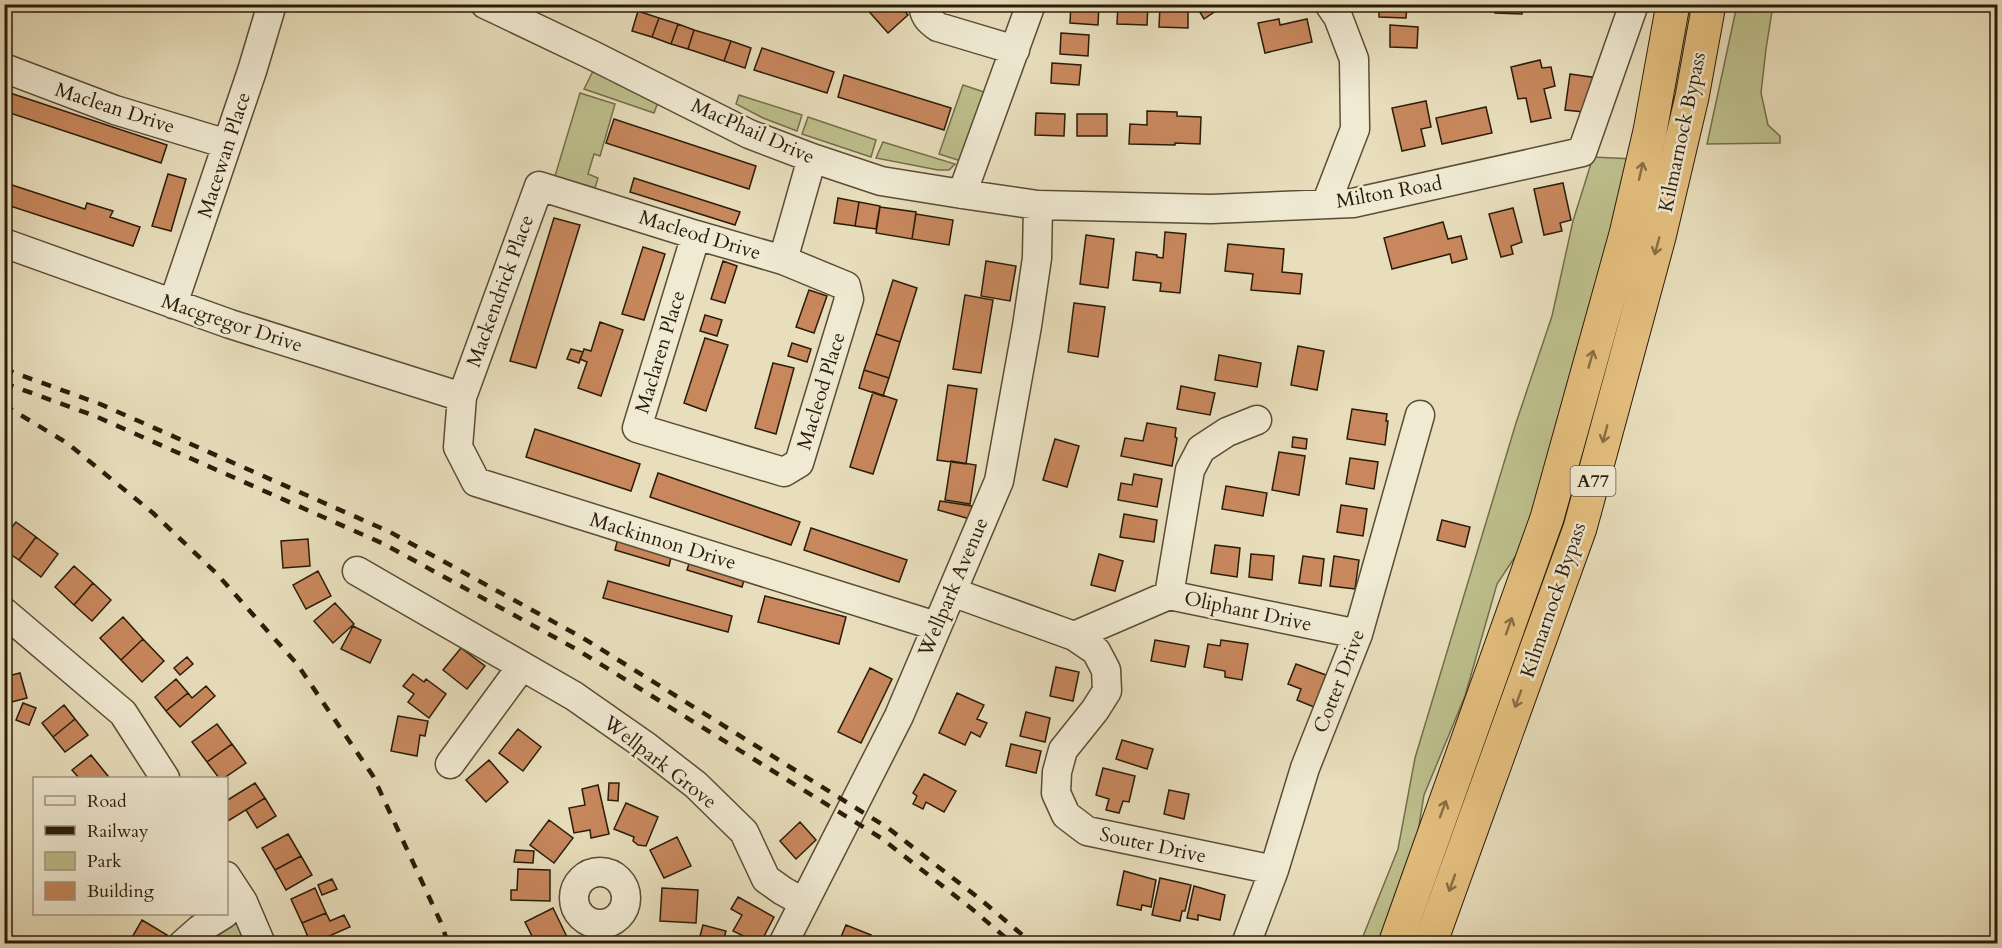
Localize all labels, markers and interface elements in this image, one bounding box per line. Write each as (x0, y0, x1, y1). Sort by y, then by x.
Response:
street label: Kilmarnock Bypass (1652, 50, 1712, 214)
street label: Maclean Drive (52, 76, 178, 140)
street label: Macewan Place (191, 89, 257, 221)
street label: MacPhail Drive (687, 92, 819, 170)
one-way arrow (1635, 161, 1647, 180)
street label: Milton Road (1334, 169, 1445, 215)
street label: Macleod Drive (636, 204, 764, 266)
street label: Mackendrick Place (460, 211, 540, 371)
one-way arrow (1651, 237, 1662, 256)
street label: Macgregor Drive (158, 287, 306, 359)
street label: Maclaren Place (628, 287, 692, 417)
street label: Macleod Place (790, 329, 852, 453)
one-way arrow (1586, 350, 1597, 369)
one-way arrow (1599, 425, 1611, 444)
road number: A77 (1570, 466, 1616, 496)
street label: Mackinnon Drive (587, 506, 739, 576)
street label: Wellpark Avenue (911, 513, 995, 662)
street label: Kilmarnock Bypass (1514, 519, 1592, 681)
street label: Oliphant Drive (1182, 584, 1314, 638)
one-way arrow (1504, 617, 1515, 635)
street label: Cotter Drive (1307, 625, 1371, 737)
one-way arrow (1512, 689, 1523, 708)
street label: Wellpark Grove (597, 709, 722, 815)
legend (33, 777, 228, 915)
text: Road (87, 789, 127, 814)
one-way arrow (1439, 800, 1450, 819)
text: Railway (87, 819, 149, 844)
street label: Souter Drive (1097, 821, 1209, 869)
text: Park (87, 849, 122, 874)
one-way arrow (1446, 873, 1457, 892)
text: Building (87, 879, 155, 904)

